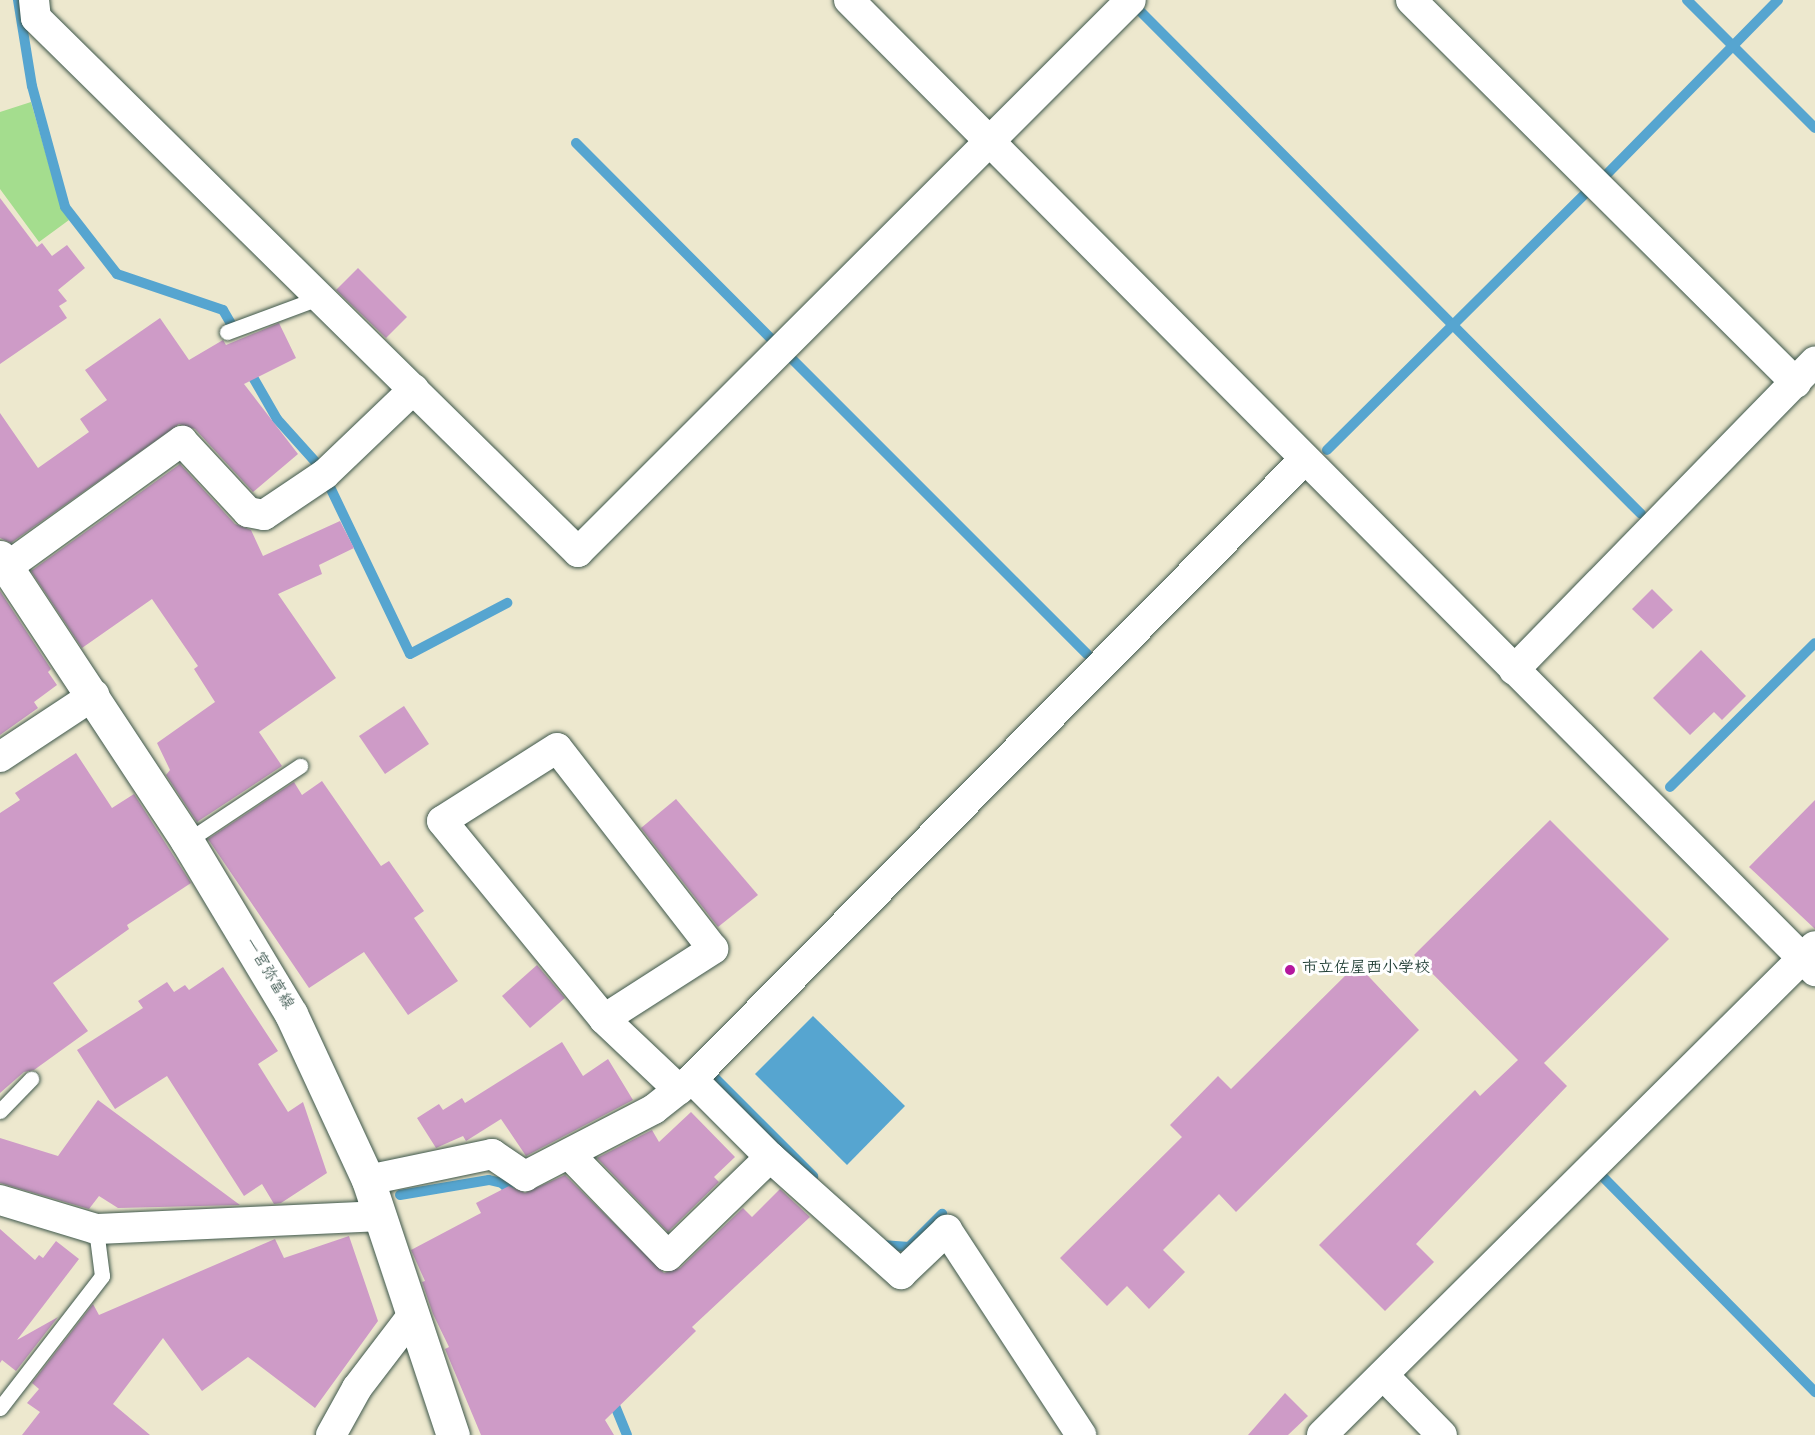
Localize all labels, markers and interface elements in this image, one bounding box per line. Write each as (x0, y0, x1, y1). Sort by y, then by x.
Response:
street label: 一宮弥富線 (238, 936, 296, 1014)
place label: 市立佐屋西小学校 (1302, 960, 1430, 980)
marker: 市立佐屋西小学校 (1283, 963, 1297, 977)

